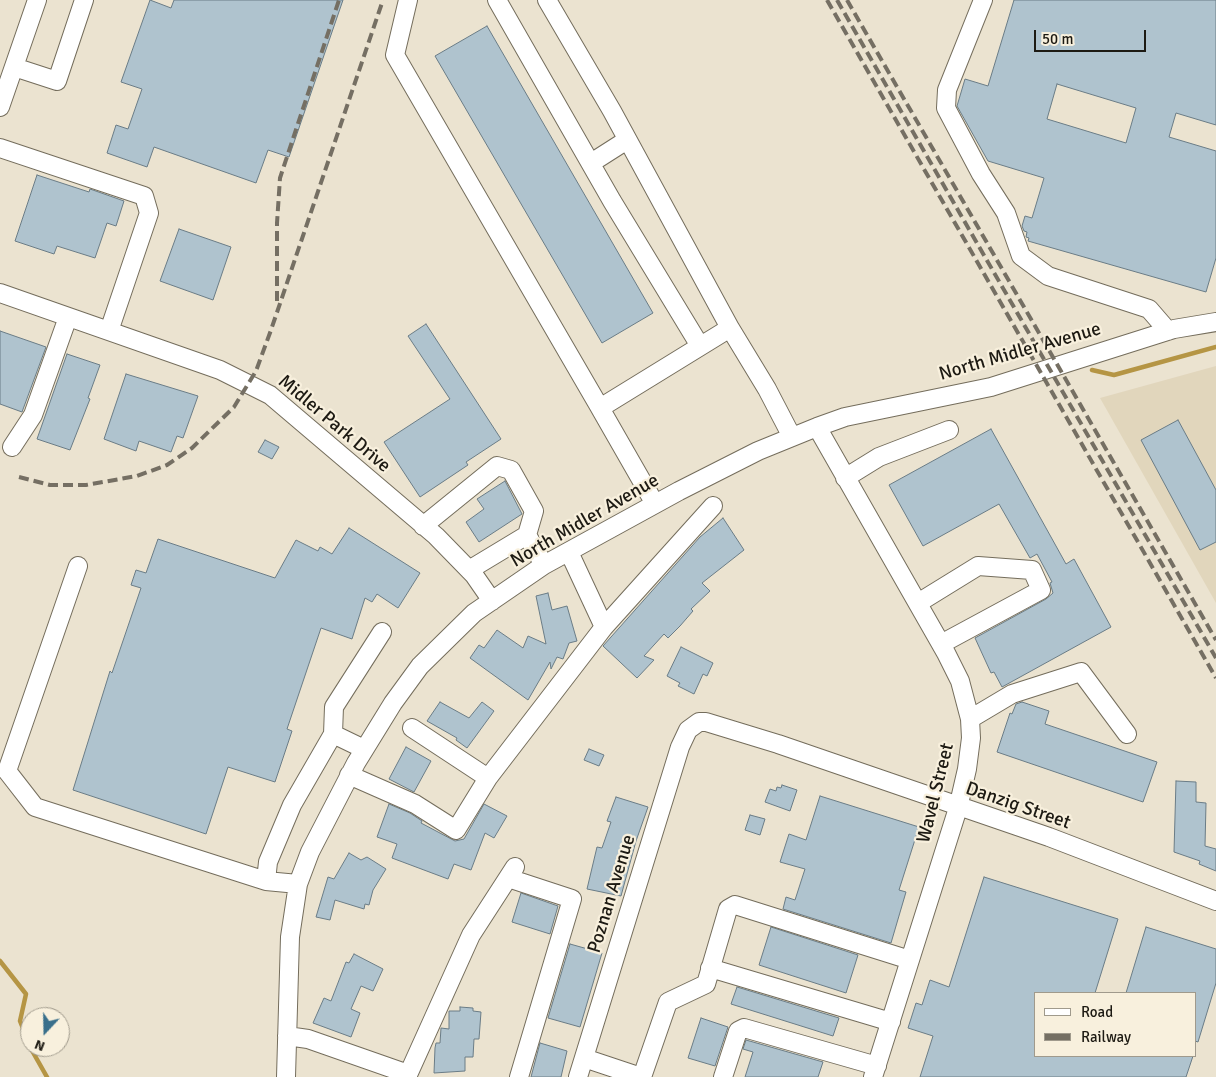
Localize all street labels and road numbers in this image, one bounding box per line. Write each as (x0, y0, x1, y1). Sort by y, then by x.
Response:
street label: North Midler Avenue (936, 318, 1104, 386)
street label: Midler Park Drive (273, 370, 395, 478)
street label: North Midler Avenue (507, 469, 663, 573)
street label: Wavel Street (913, 741, 959, 845)
street label: Danzig Street (963, 777, 1073, 835)
street label: Poznan Avenue (583, 832, 641, 956)

